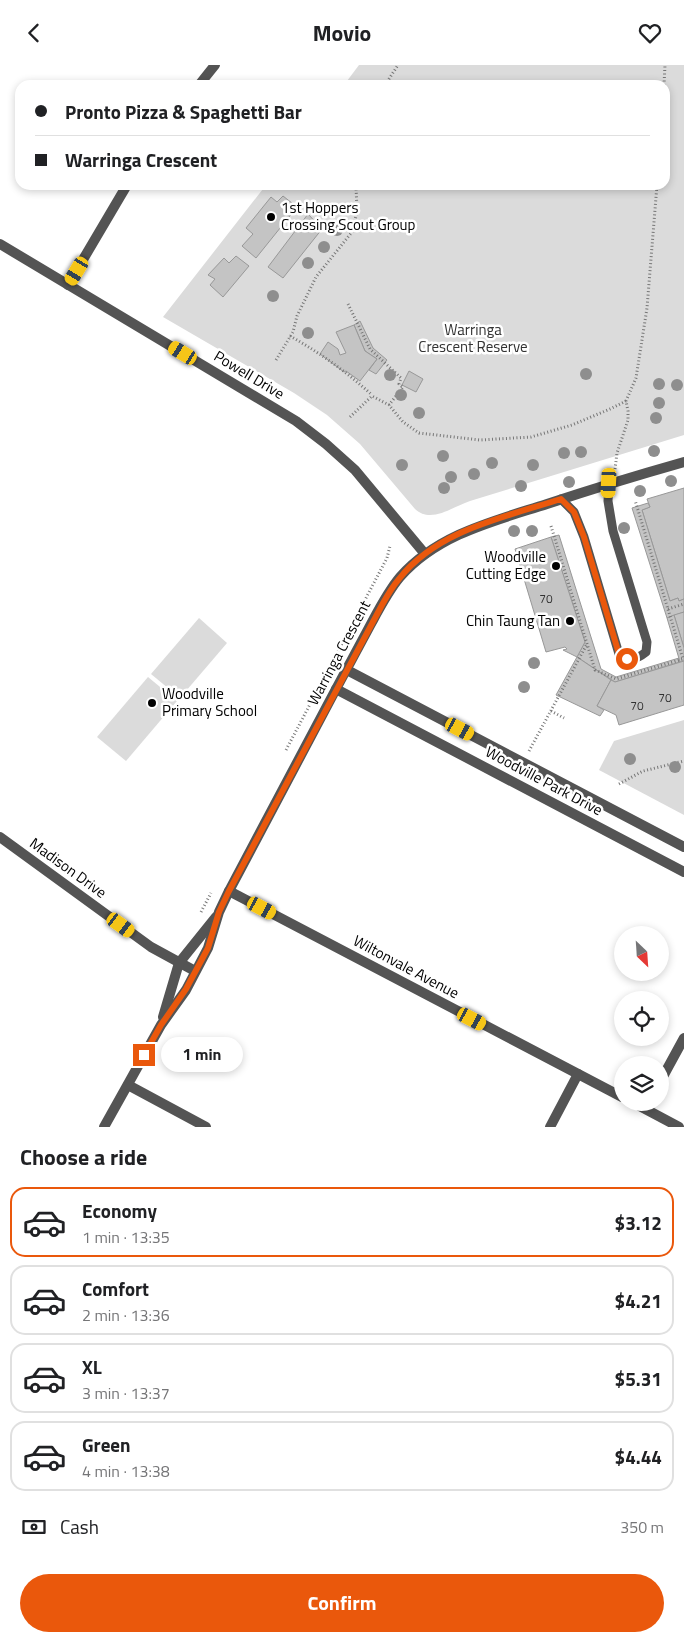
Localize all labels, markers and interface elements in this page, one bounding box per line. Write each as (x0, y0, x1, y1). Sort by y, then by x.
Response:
text: Movio (313, 16, 371, 50)
icon: back (20, 19, 48, 47)
icon: heart (636, 19, 664, 47)
text: Pronto Pizza & Spaghetti Bar (65, 97, 302, 126)
text: Warringa Crescent (65, 145, 217, 174)
place label: 1st Hoppers Crossing Scout Group (281, 196, 416, 236)
marker: 1st Hoppers Crossing Scout Group (265, 211, 277, 223)
car (62, 254, 91, 288)
park label: Warringa Crescent Reserve (418, 318, 528, 358)
car (166, 339, 199, 367)
street label: Powell Drive (210, 344, 289, 405)
car (600, 468, 617, 498)
place label: Woodville Cutting Edge (466, 545, 546, 585)
marker: Woodville Cutting Edge (550, 560, 562, 572)
house number: 70 (539, 589, 553, 608)
street label: Warringa Crescent (301, 596, 376, 709)
place label: Chin Taung Tan (466, 609, 560, 632)
marker: Chin Taung Tan (564, 615, 576, 627)
route start (616, 648, 638, 670)
place label: Woodville Primary School (162, 682, 257, 722)
house number: 70 (658, 688, 672, 707)
house number: 70 (630, 696, 644, 715)
marker: Woodville Primary School (146, 697, 158, 709)
car (443, 715, 476, 743)
street label: Woodville Park Drive (481, 740, 607, 821)
street label: Madison Drive (25, 832, 112, 903)
car (245, 894, 278, 922)
car (104, 910, 137, 940)
north arrow (614, 926, 669, 981)
map controls (614, 926, 669, 1111)
street label: Wiltonvale Avenue (349, 929, 463, 1004)
button: locate (614, 991, 669, 1046)
car (455, 1005, 488, 1033)
callout: 1 min (162, 1037, 244, 1073)
text: 1 min (183, 1042, 221, 1066)
route end (133, 1044, 155, 1066)
button: layers (614, 1056, 669, 1111)
text: Choose a ride (20, 1140, 147, 1174)
text: Economy (82, 1196, 157, 1225)
icon: car (22, 1200, 67, 1245)
text: $3.12 (615, 1208, 662, 1237)
text: 1 min · 13:35 (82, 1225, 170, 1249)
text: Comfort (82, 1274, 149, 1303)
icon: car (22, 1278, 67, 1323)
text: $4.21 (615, 1286, 662, 1315)
text: 2 min · 13:36 (82, 1303, 170, 1327)
text: XL (82, 1352, 102, 1381)
icon: car (22, 1356, 67, 1401)
text: $5.31 (615, 1364, 662, 1393)
text: 3 min · 13:37 (82, 1381, 170, 1405)
text: Green (82, 1430, 131, 1459)
icon: car (22, 1434, 67, 1479)
text: $4.44 (615, 1442, 662, 1471)
text: 4 min · 13:38 (82, 1459, 170, 1483)
text: Cash (60, 1512, 99, 1541)
icon: cash (20, 1513, 48, 1541)
text: 350 m (620, 1515, 664, 1539)
button: Confirm (20, 1574, 664, 1632)

